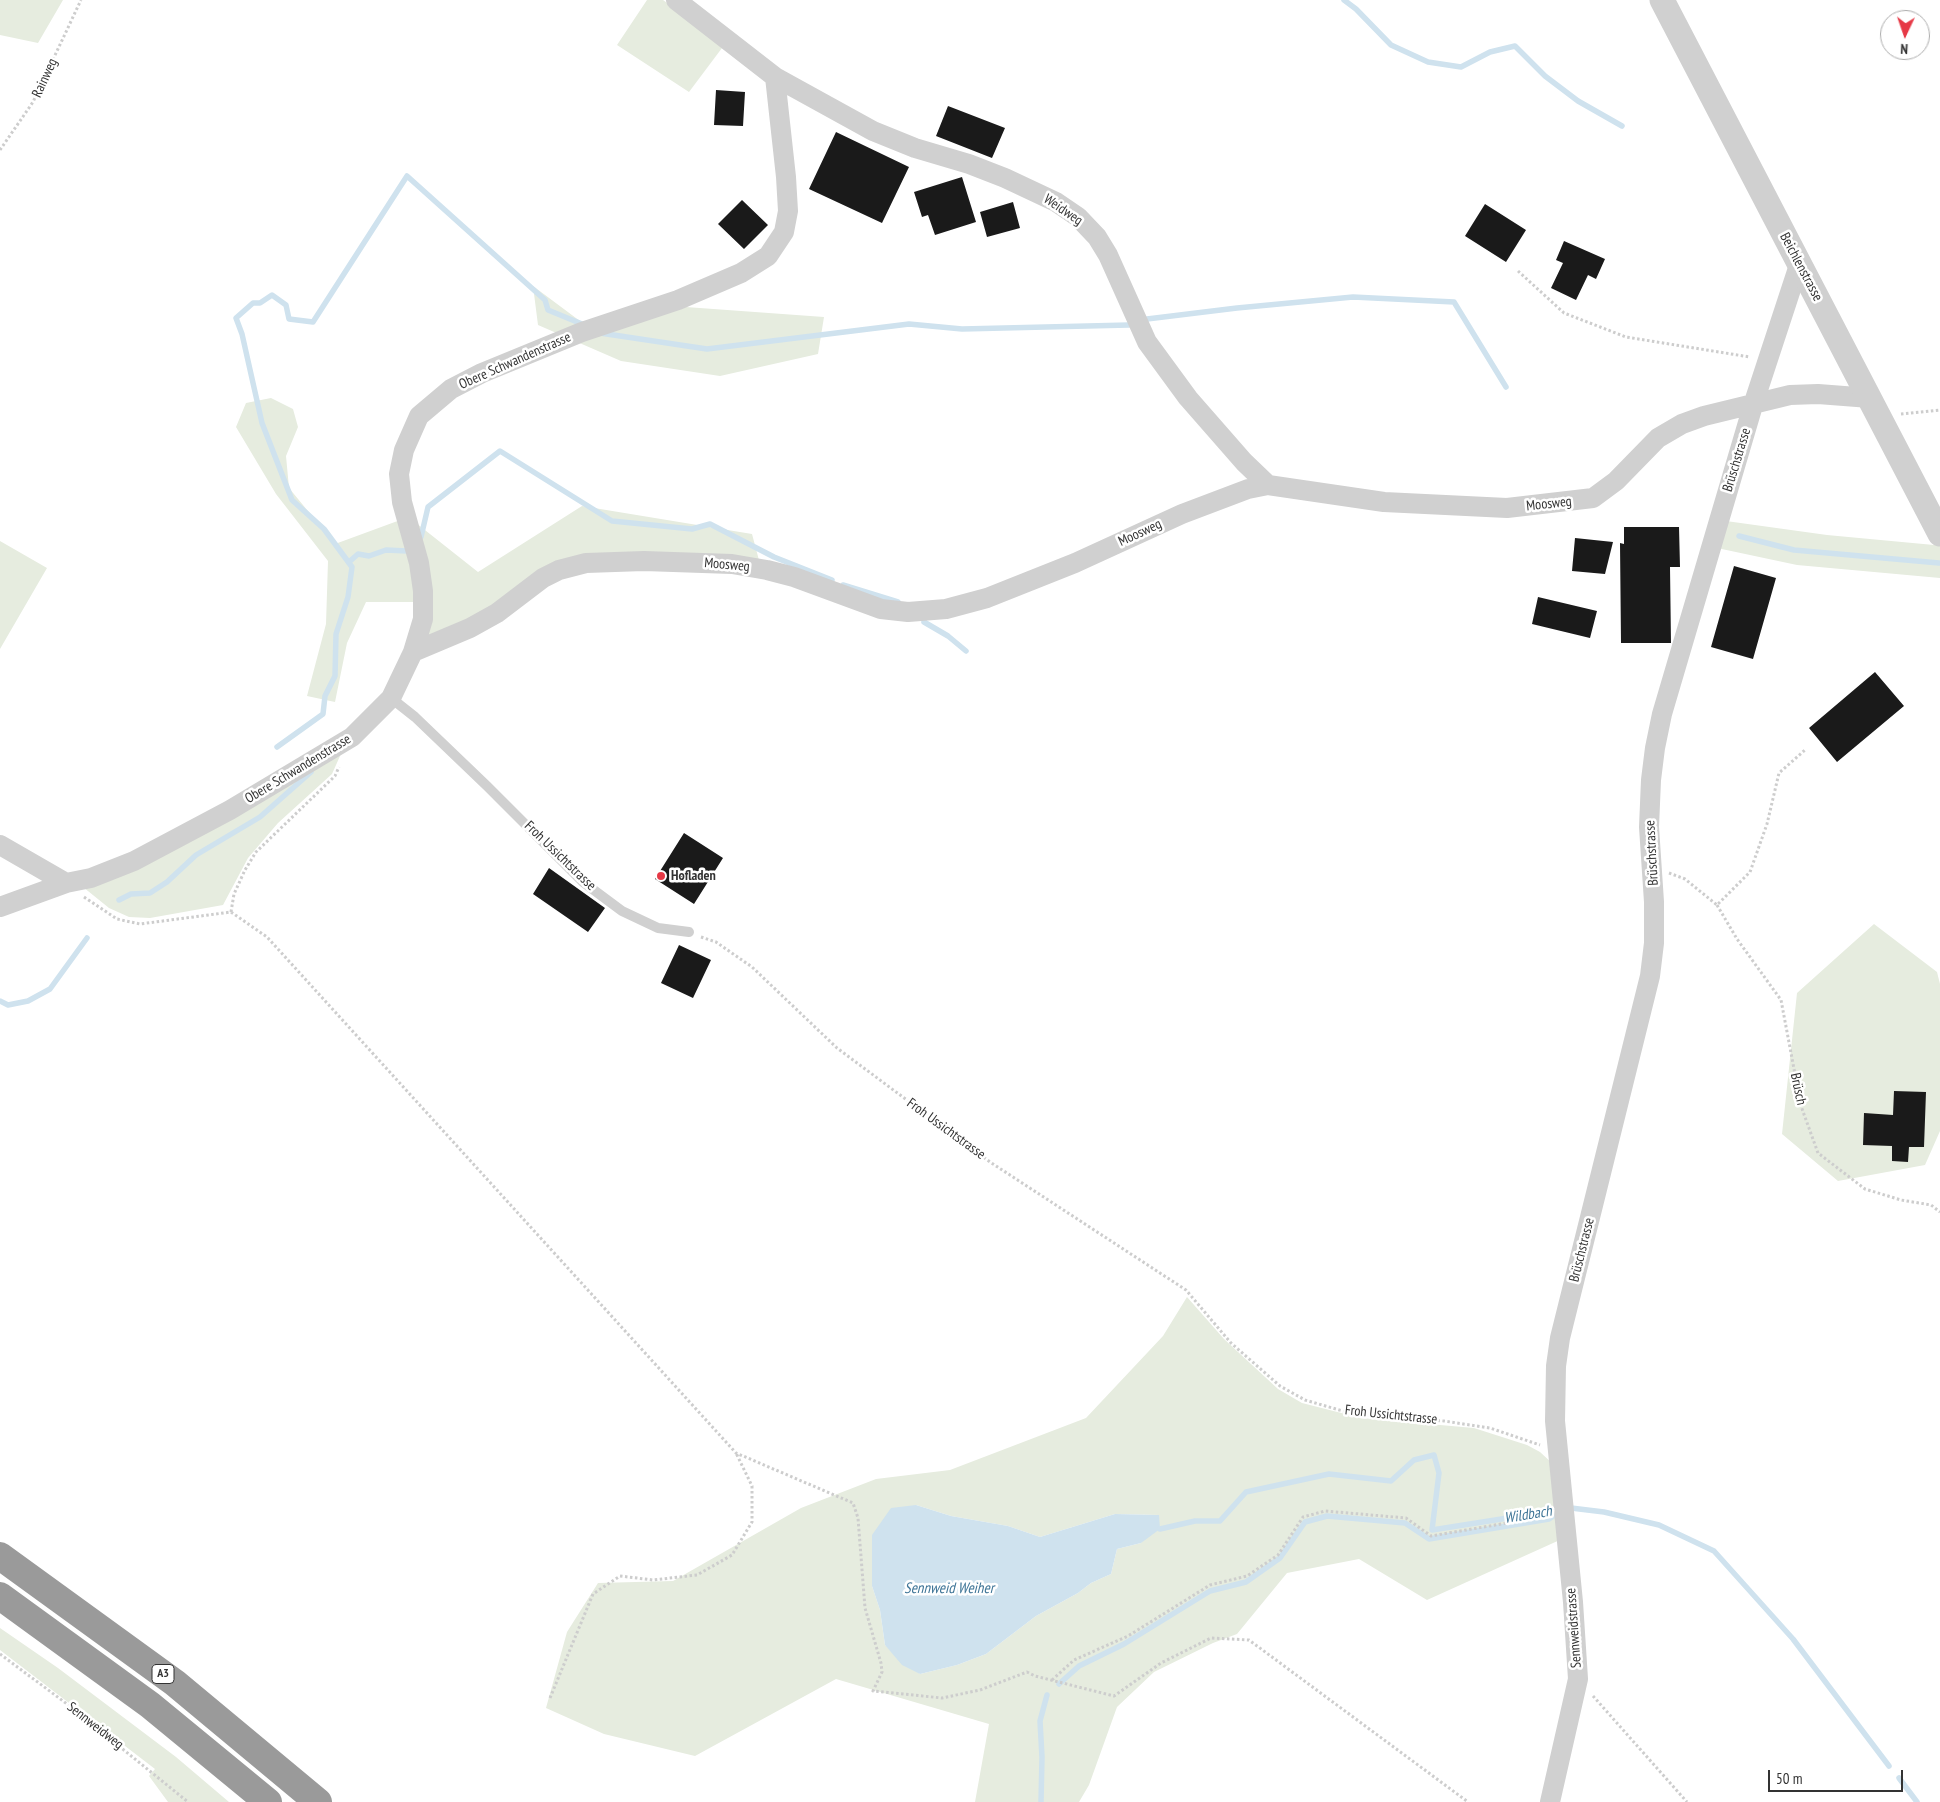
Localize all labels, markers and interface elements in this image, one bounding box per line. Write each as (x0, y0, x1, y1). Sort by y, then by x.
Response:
north arrow (1880, 10, 1930, 60)
text: N (1900, 40, 1909, 58)
street label: Rainweg (29, 56, 61, 100)
street label: Weidweg (1040, 191, 1086, 229)
street label: Beichlenstrasse (1776, 230, 1826, 304)
street label: Obere Schwandenstrasse (457, 329, 573, 393)
street label: Brüschstrasse (1719, 426, 1755, 494)
street label: Moosweg (1525, 493, 1573, 515)
street label: Moosweg (1116, 516, 1164, 550)
street label: Moosweg (704, 555, 750, 575)
street label: Obere Schwandenstrasse (242, 731, 354, 807)
street label: Froh Ussichtstrasse (521, 818, 599, 894)
street label: Brüschstrasse (1642, 820, 1662, 886)
place label: Hofladen (671, 868, 716, 884)
marker: Hofladen (655, 870, 667, 882)
street label: Brüsch (1786, 1071, 1810, 1107)
street label: Froh Ussichtstrasse (904, 1095, 988, 1163)
street label: Brüschstrasse (1566, 1216, 1598, 1284)
street label: Froh Ussichtstrasse (1344, 1402, 1438, 1428)
water label: Wildbach (1503, 1502, 1553, 1528)
water label: Sennweid Weiher (904, 1580, 994, 1598)
street label: Sennweidstrasse (1563, 1587, 1585, 1669)
road number: A3 (152, 1665, 174, 1684)
street label: Sennweidweg (63, 1699, 127, 1753)
scale bar (1770, 1760, 1905, 1792)
text: 50 m (1776, 1769, 1802, 1788)

